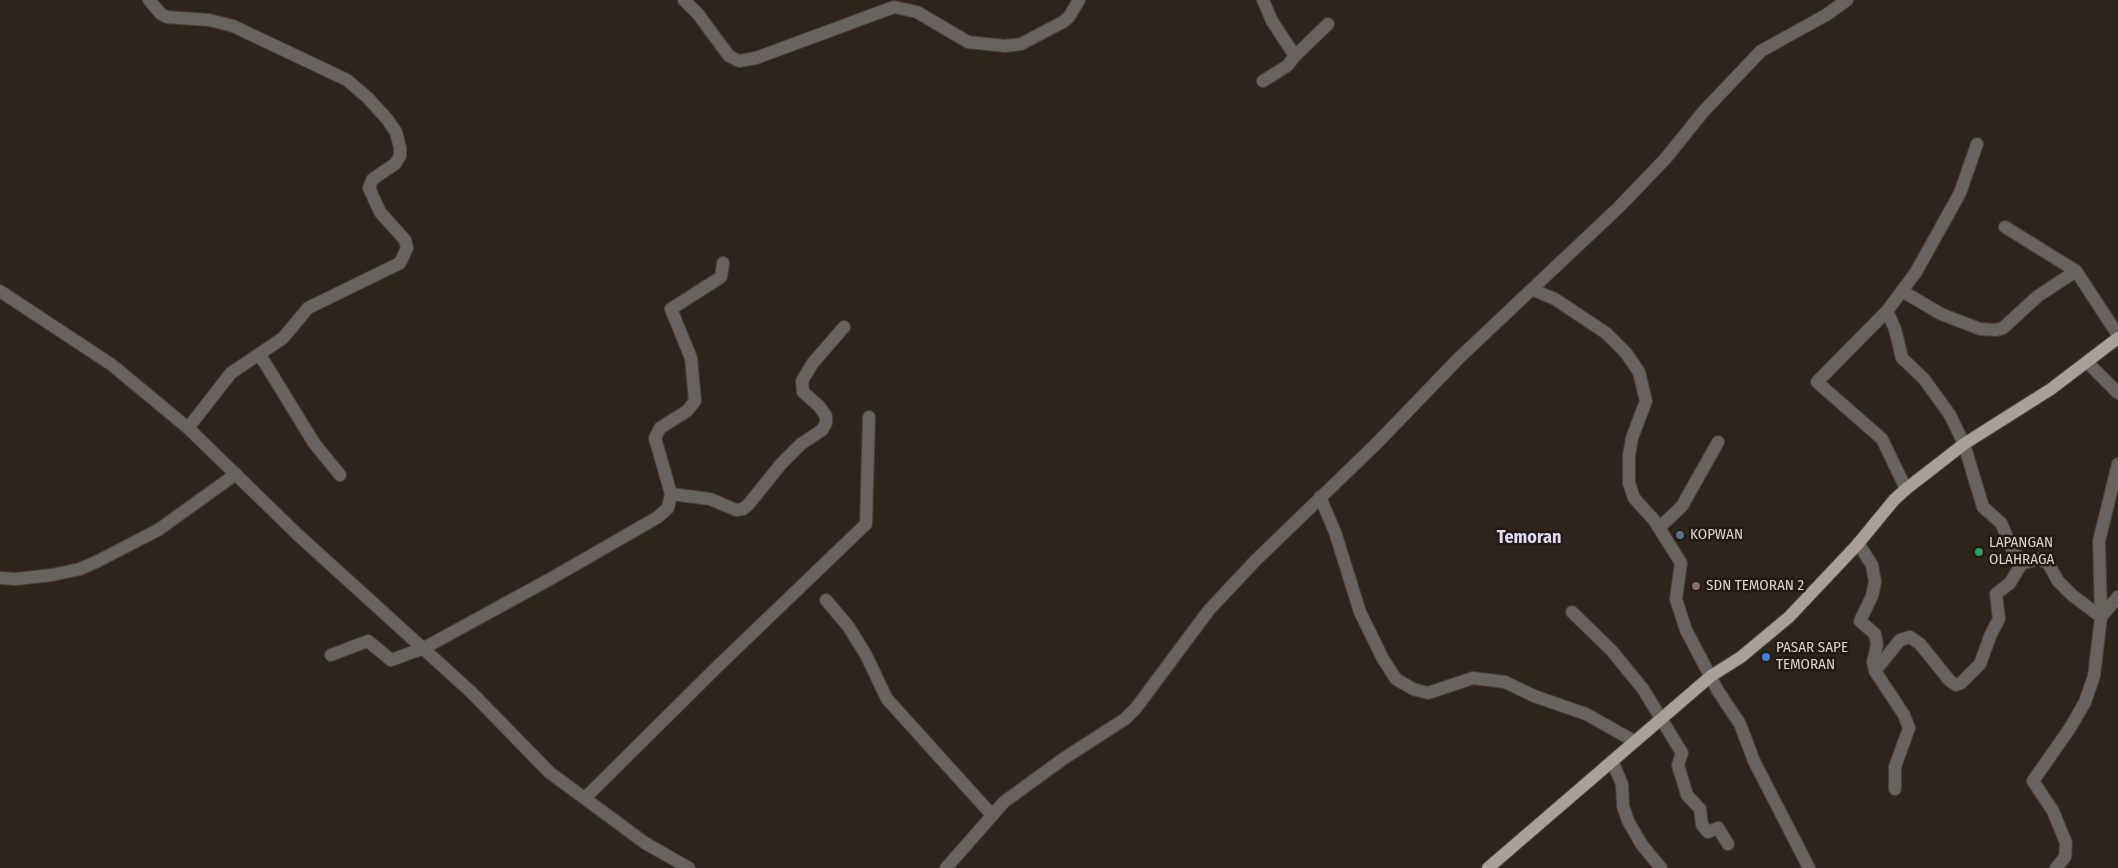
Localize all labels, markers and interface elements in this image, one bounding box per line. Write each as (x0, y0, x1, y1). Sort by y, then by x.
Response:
place label: KOPWAN (1690, 526, 1743, 544)
district label: Temoran (1497, 527, 1561, 549)
marker: KOPWAN (1674, 529, 1686, 541)
place label: LAPANGAN OLAHRAGA (1989, 534, 2054, 569)
marker: LAPANGAN OLAHRAGA (1973, 546, 1985, 558)
place label: SDN TEMORAN 2 (1706, 577, 1804, 595)
marker: SDN TEMORAN 2 (1690, 580, 1702, 592)
place label: PASAR SAPE TEMORAN (1776, 639, 1848, 674)
marker: PASAR SAPE TEMORAN (1760, 651, 1772, 663)

